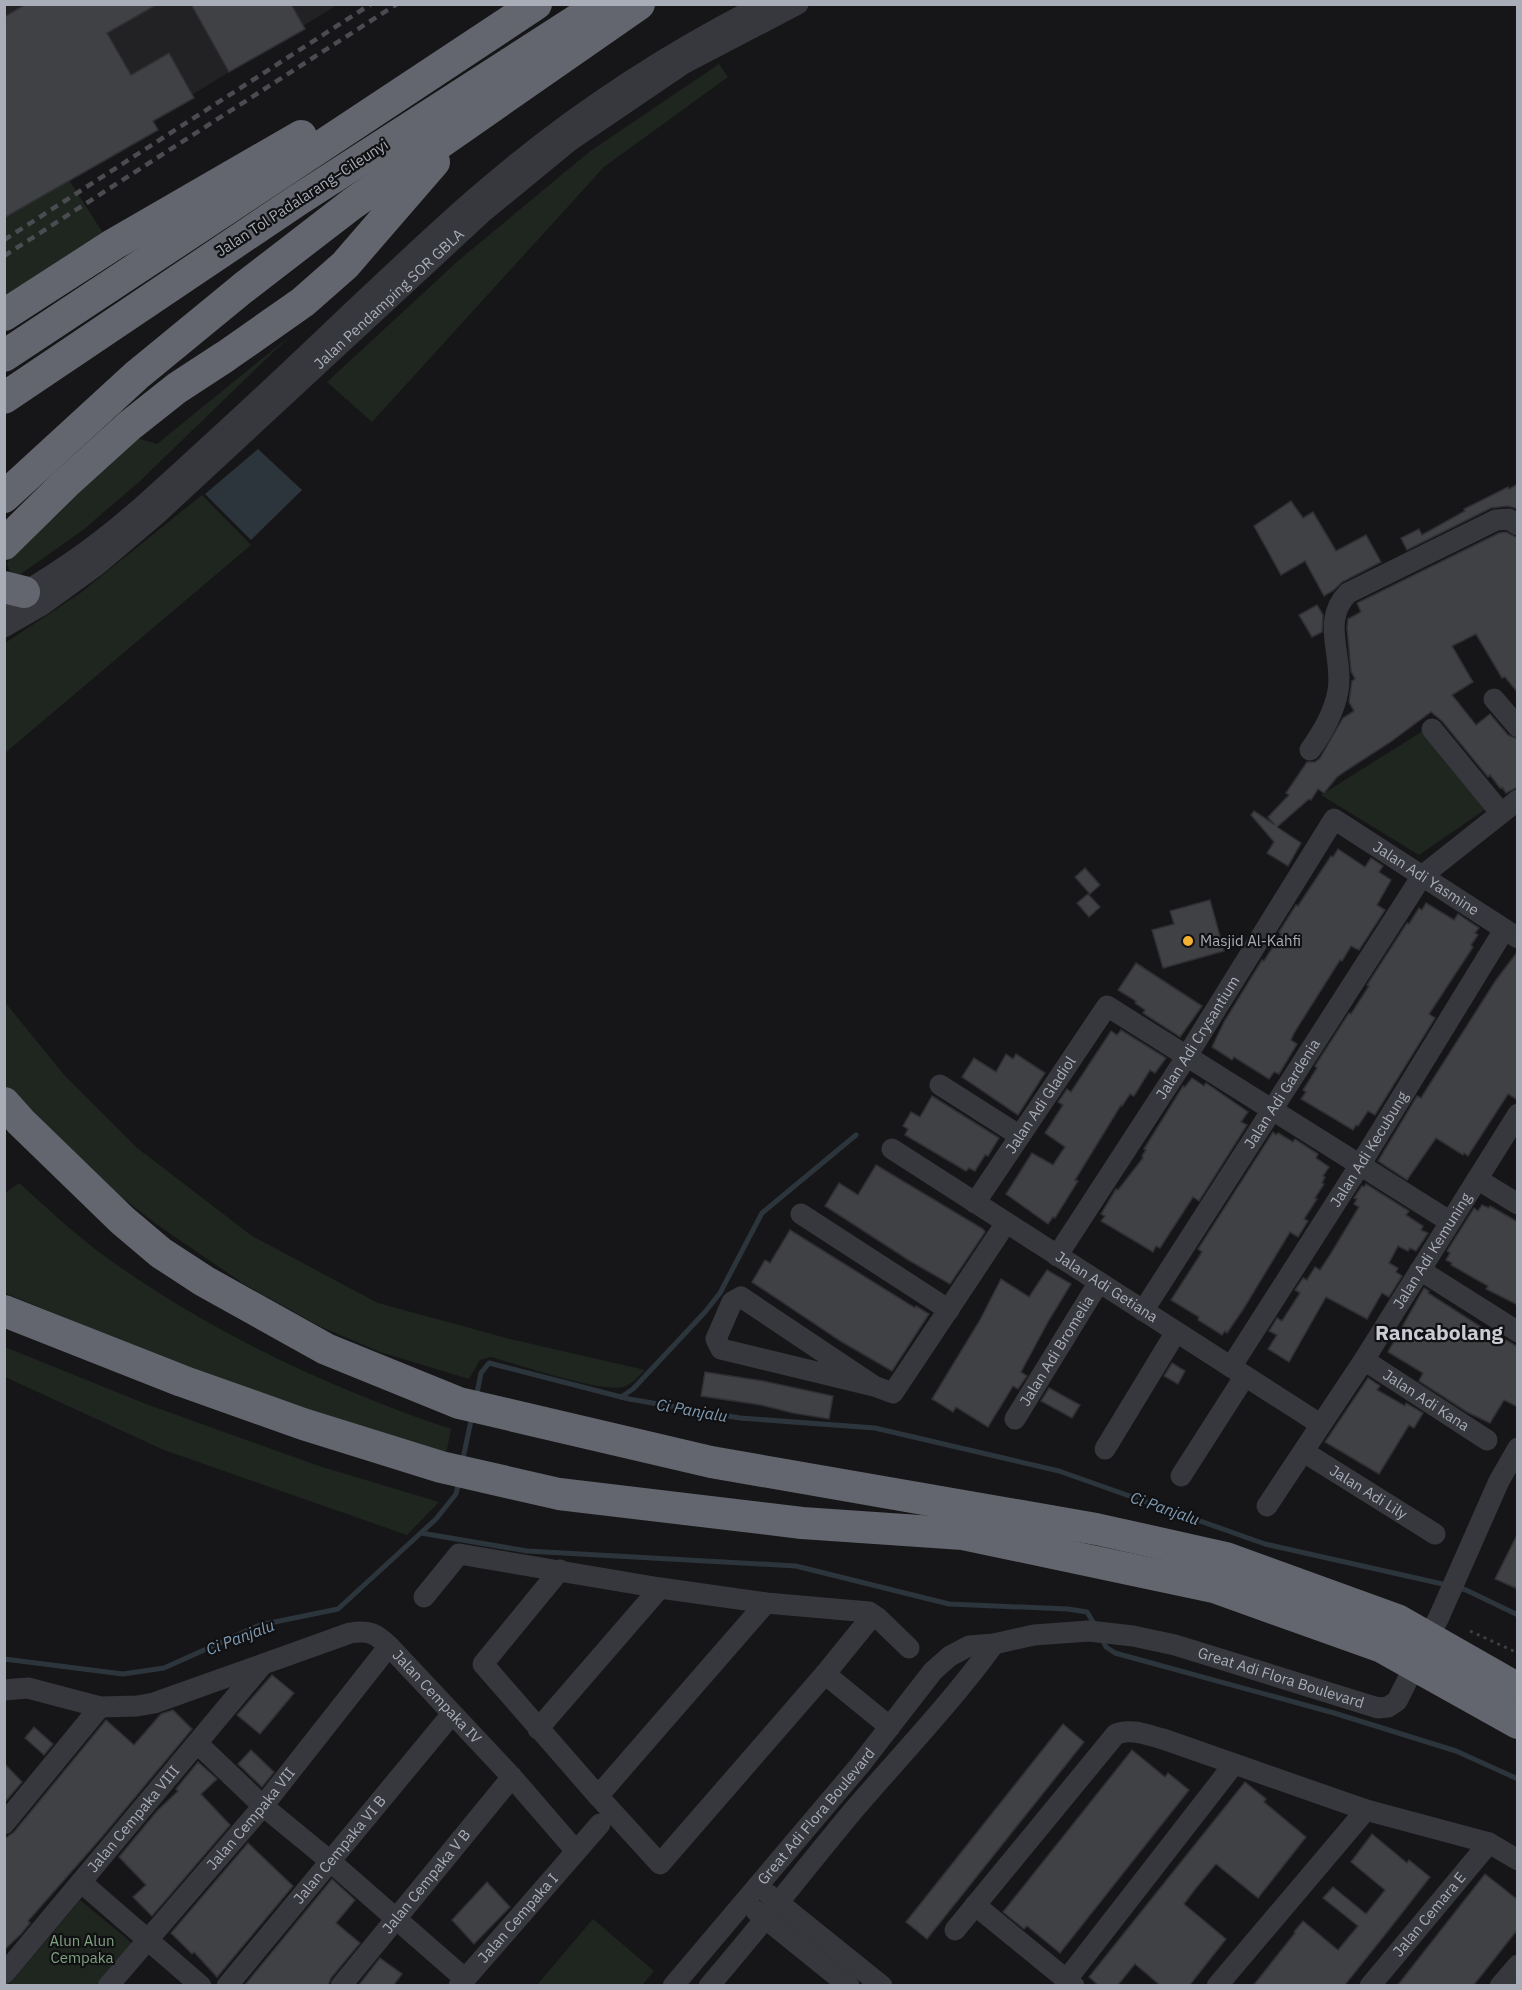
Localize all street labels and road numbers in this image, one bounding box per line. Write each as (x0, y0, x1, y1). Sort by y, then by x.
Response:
street label: Jalan Tol Padalarang–Cileunyi (212, 135, 391, 260)
street label: Jalan Pendamping SOR GBLA (310, 224, 468, 373)
street label: Jalan Adi Yasmine (1370, 837, 1483, 919)
street label: Jalan Adi Crysantium (1151, 972, 1244, 1103)
street label: Jalan Adi Gardenia (1240, 1035, 1324, 1152)
street label: Jalan Adi Gladiol (1001, 1052, 1080, 1157)
street label: Jalan Adi Kecubung (1326, 1088, 1412, 1210)
street label: Jalan Adi Kemuning (1388, 1189, 1475, 1312)
street label: Jalan Adi Getiana (1052, 1247, 1161, 1326)
street label: Jalan Adi Bromelia (1015, 1292, 1098, 1409)
street label: Jalan Adi Kana (1379, 1365, 1473, 1435)
street label: Jalan Adi Lily (1326, 1460, 1412, 1524)
street label: Great Adi Flora Boulevard (1196, 1643, 1366, 1712)
street label: Jalan Cempaka IV (388, 1646, 486, 1747)
street label: Great Adi Flora Boulevard (753, 1744, 879, 1888)
street label: Jalan Cempaka VIII (83, 1761, 183, 1876)
street label: Jalan Cempaka VII (202, 1763, 299, 1874)
street label: Jalan Cempaka VI B (289, 1791, 390, 1907)
street label: Jalan Cempaka V B (378, 1825, 474, 1937)
street label: Jalan Cemara E (1388, 1868, 1470, 1960)
street label: Jalan Cempaka I (474, 1869, 562, 1967)

